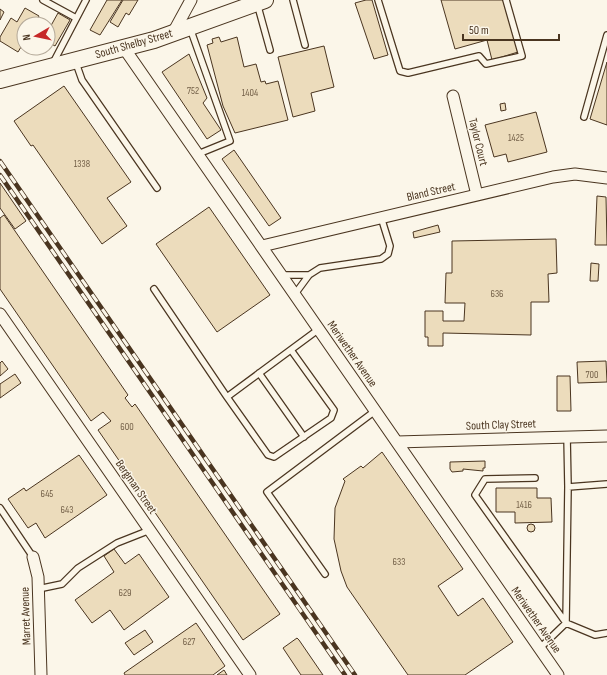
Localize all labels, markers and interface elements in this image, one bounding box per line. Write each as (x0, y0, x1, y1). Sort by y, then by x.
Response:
north arrow (16, 16, 56, 56)
scale bar (463, 16, 559, 42)
text: 50 m (469, 23, 489, 38)
street label: South Shelby Street (94, 26, 175, 62)
text: N (20, 33, 33, 41)
house number: 752 (187, 85, 199, 97)
house number: 1404 (242, 87, 258, 99)
street label: Taylor Court (465, 117, 491, 168)
house number: 1425 (508, 132, 524, 144)
house number: 1338 (74, 158, 90, 170)
street label: Bland Street (405, 179, 457, 205)
house number: 636 (491, 288, 503, 300)
street label: Meriwether Avenue (324, 318, 380, 390)
house number: 700 (586, 369, 598, 381)
street label: South Clay Street (466, 416, 537, 434)
house number: 600 (120, 421, 134, 433)
street label: Bergman Street (112, 457, 160, 517)
house number: 645 (41, 488, 53, 500)
house number: 1416 (516, 499, 532, 511)
house number: 643 (61, 504, 73, 516)
house number: 633 (393, 556, 405, 568)
street label: Meriwether Avenue (508, 584, 564, 656)
street label: Marret Avenue (17, 587, 35, 645)
house number: 629 (118, 587, 132, 599)
house number: 627 (183, 636, 195, 648)

